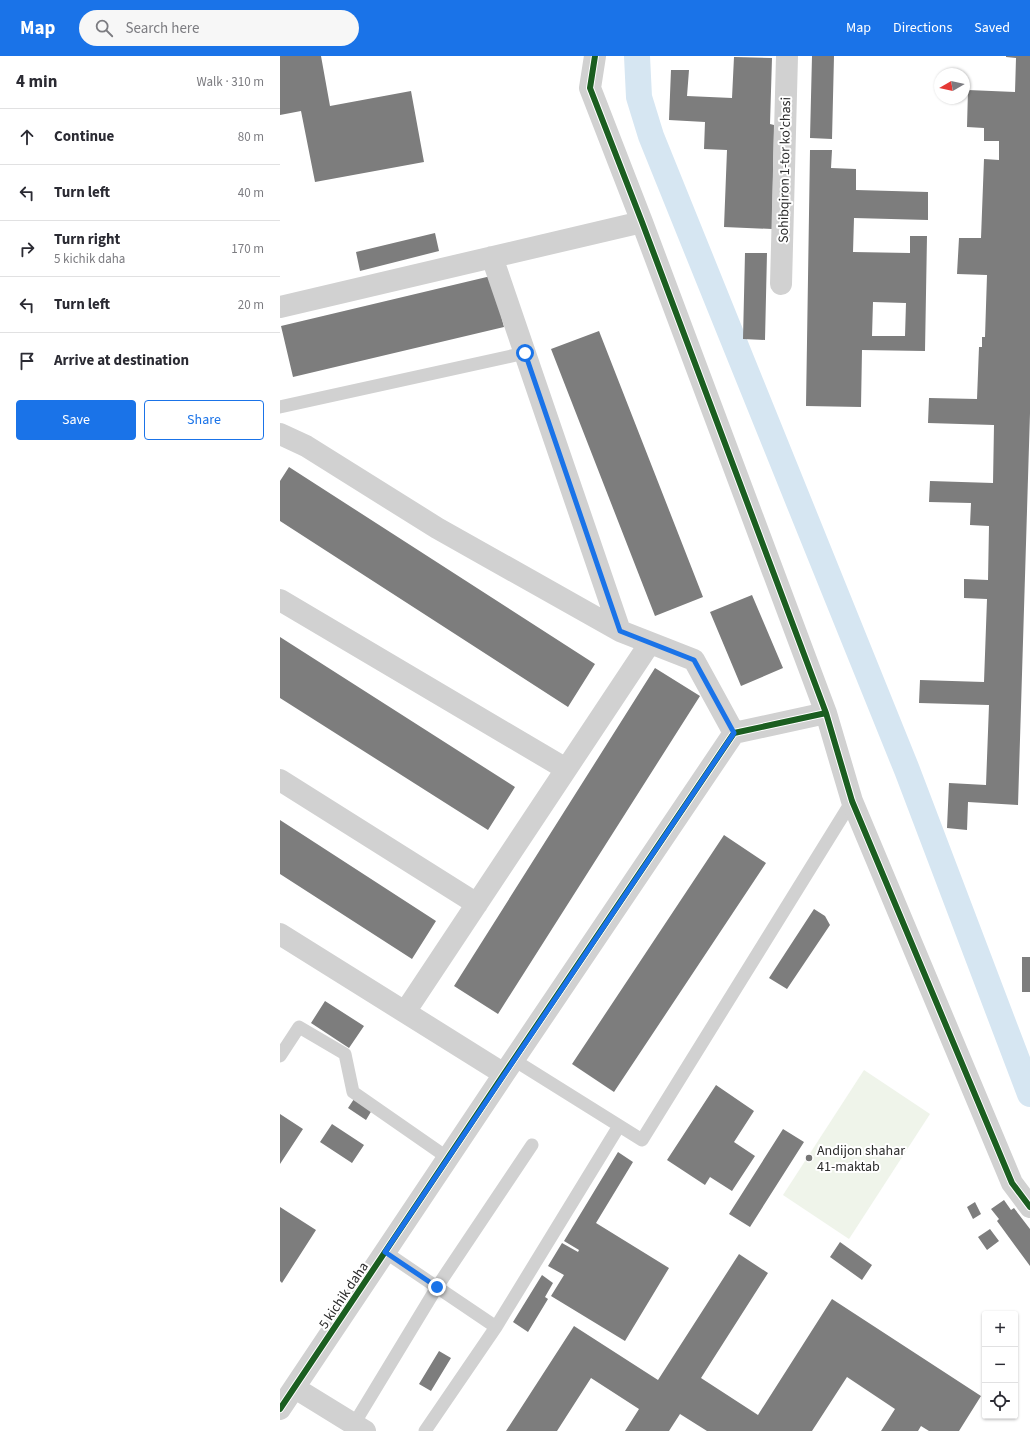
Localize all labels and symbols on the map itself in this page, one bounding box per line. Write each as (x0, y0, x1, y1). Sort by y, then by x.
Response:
north arrow (934, 68, 970, 104)
street label: Sohibqiron 1-tor ko'chasi (774, 97, 796, 243)
route start (516, 344, 534, 362)
place label: Andijon shahar 41-maktab (817, 1141, 905, 1177)
marker: Andijon shahar 41-maktab (804, 1153, 814, 1163)
street label: 5 kichik daha (314, 1258, 374, 1333)
route end (428, 1278, 446, 1296)

